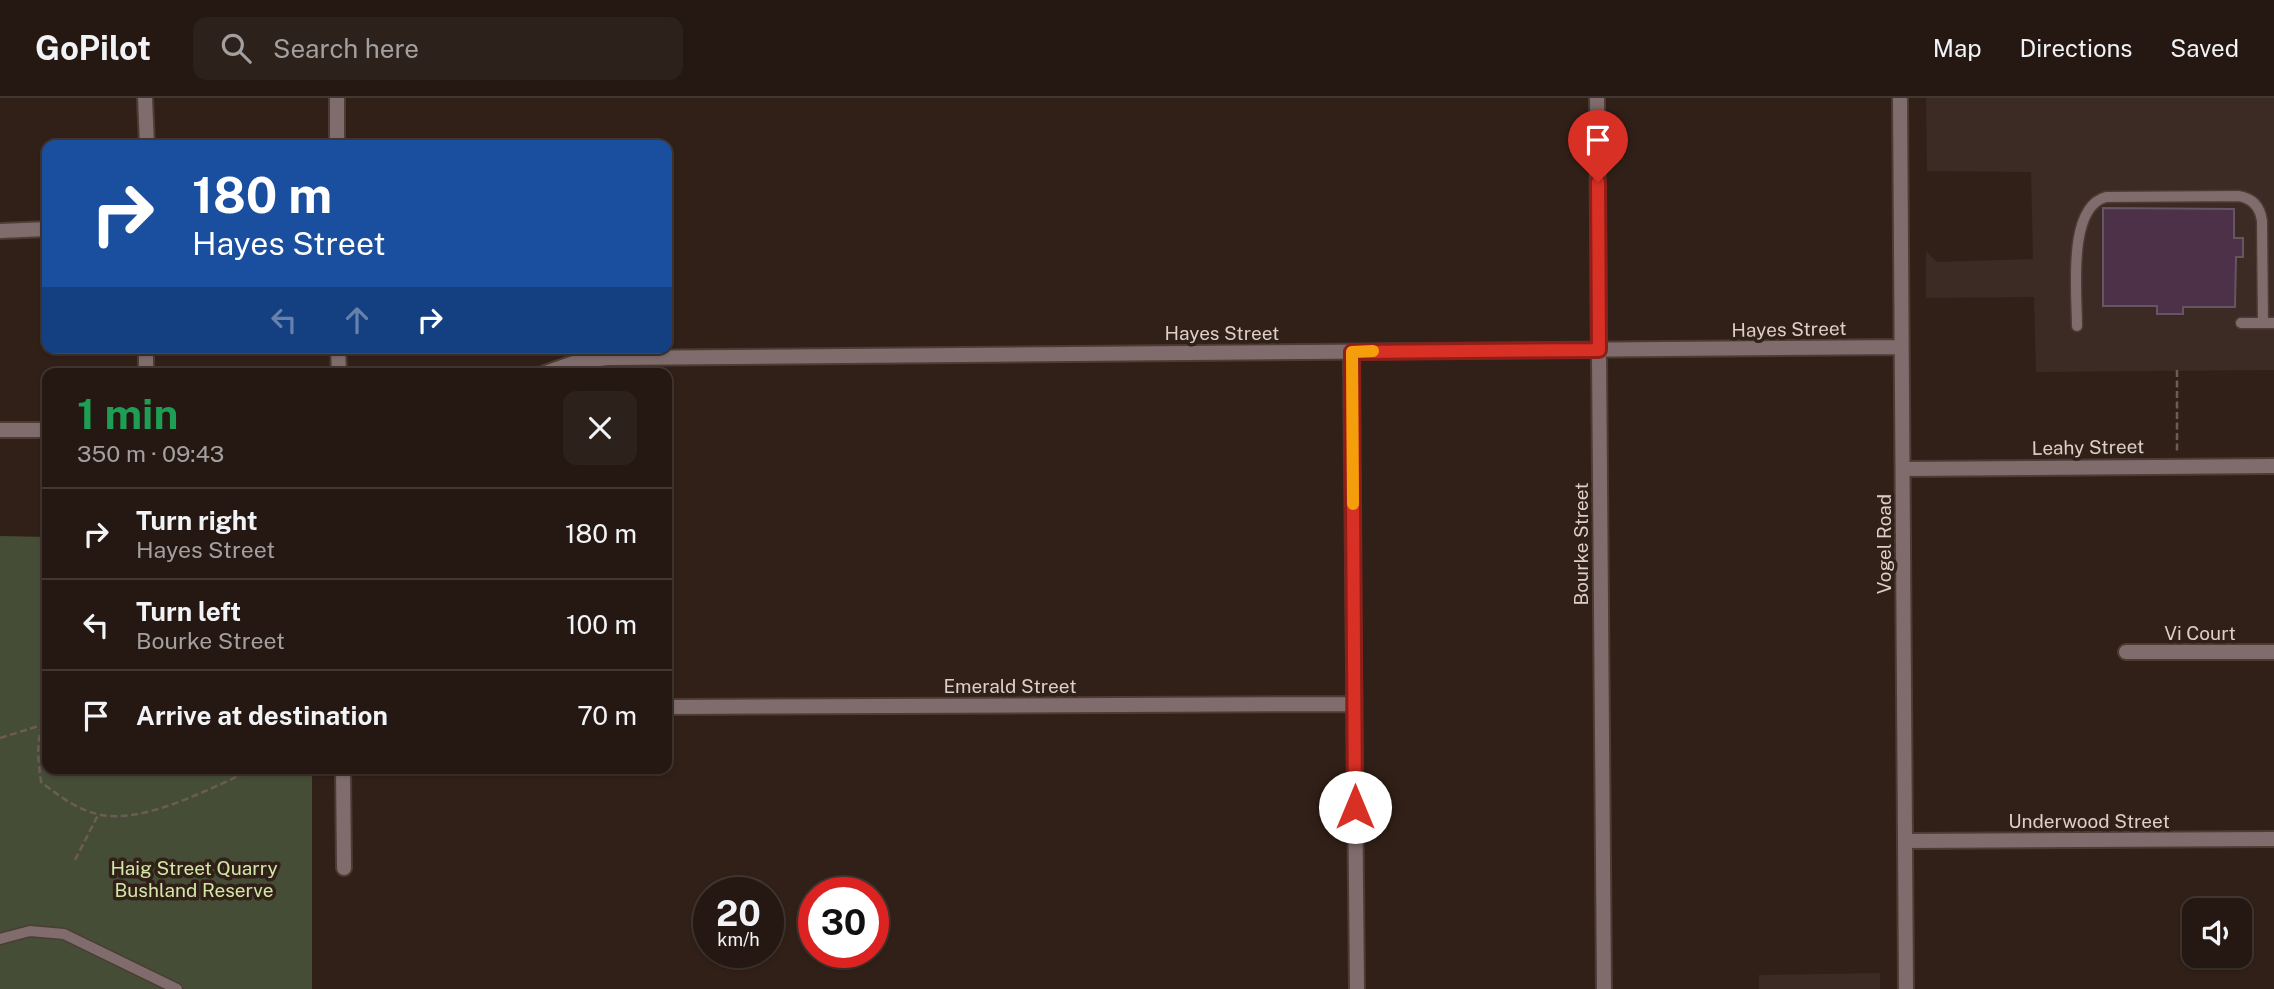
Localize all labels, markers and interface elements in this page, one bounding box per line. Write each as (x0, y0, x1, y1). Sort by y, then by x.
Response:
search box (193, 17, 683, 80)
text: GoPilot (35, 29, 151, 67)
icon: search (217, 29, 255, 67)
text: Search here (273, 33, 419, 64)
text: Map (1933, 34, 1982, 62)
text: Directions (2020, 34, 2132, 62)
text: Saved (2170, 34, 2239, 62)
pin (1568, 110, 1628, 182)
icon: arrive (1579, 121, 1617, 159)
text: 180 m (192, 166, 332, 224)
icon: right (77, 168, 168, 259)
text: Hayes Street (192, 225, 386, 262)
icon: left (265, 301, 303, 339)
icon: ahead (338, 301, 376, 339)
icon: right (411, 301, 449, 339)
street label: Hayes Street (1731, 317, 1847, 341)
street label: Hayes Street (1164, 322, 1280, 344)
text: 1 min (77, 389, 178, 438)
button: close (563, 391, 637, 465)
street label: Leahy Street (2032, 435, 2144, 459)
text: 350 m · 09:43 (77, 440, 224, 467)
street label: Bourke Street (1570, 482, 1592, 606)
street label: Vogel Road (1873, 494, 1895, 594)
text: Turn right (136, 505, 258, 536)
icon: right (77, 515, 115, 553)
text: 180 m (565, 518, 637, 549)
text: Hayes Street (136, 536, 275, 563)
text: Turn left (136, 596, 241, 627)
icon: left (77, 606, 115, 644)
text: 100 m (566, 609, 637, 640)
street label: Vi Court (2164, 622, 2236, 644)
text: Bourke Street (136, 627, 285, 654)
street label: Emerald Street (943, 675, 1077, 697)
icon: arrive (77, 697, 115, 735)
text: Arrive at destination (136, 700, 388, 731)
text: 70 m (577, 700, 637, 731)
position arrow (1318, 770, 1392, 844)
street label: Underwood Street (2008, 810, 2170, 832)
park label: Haig Street Quarry Bushland Reserve (110, 857, 278, 901)
speed limit sign: 30 (798, 877, 889, 968)
text: 20 (716, 893, 761, 934)
map controls (2182, 898, 2252, 968)
button: sound (2182, 898, 2252, 968)
text: km/h (717, 929, 760, 950)

